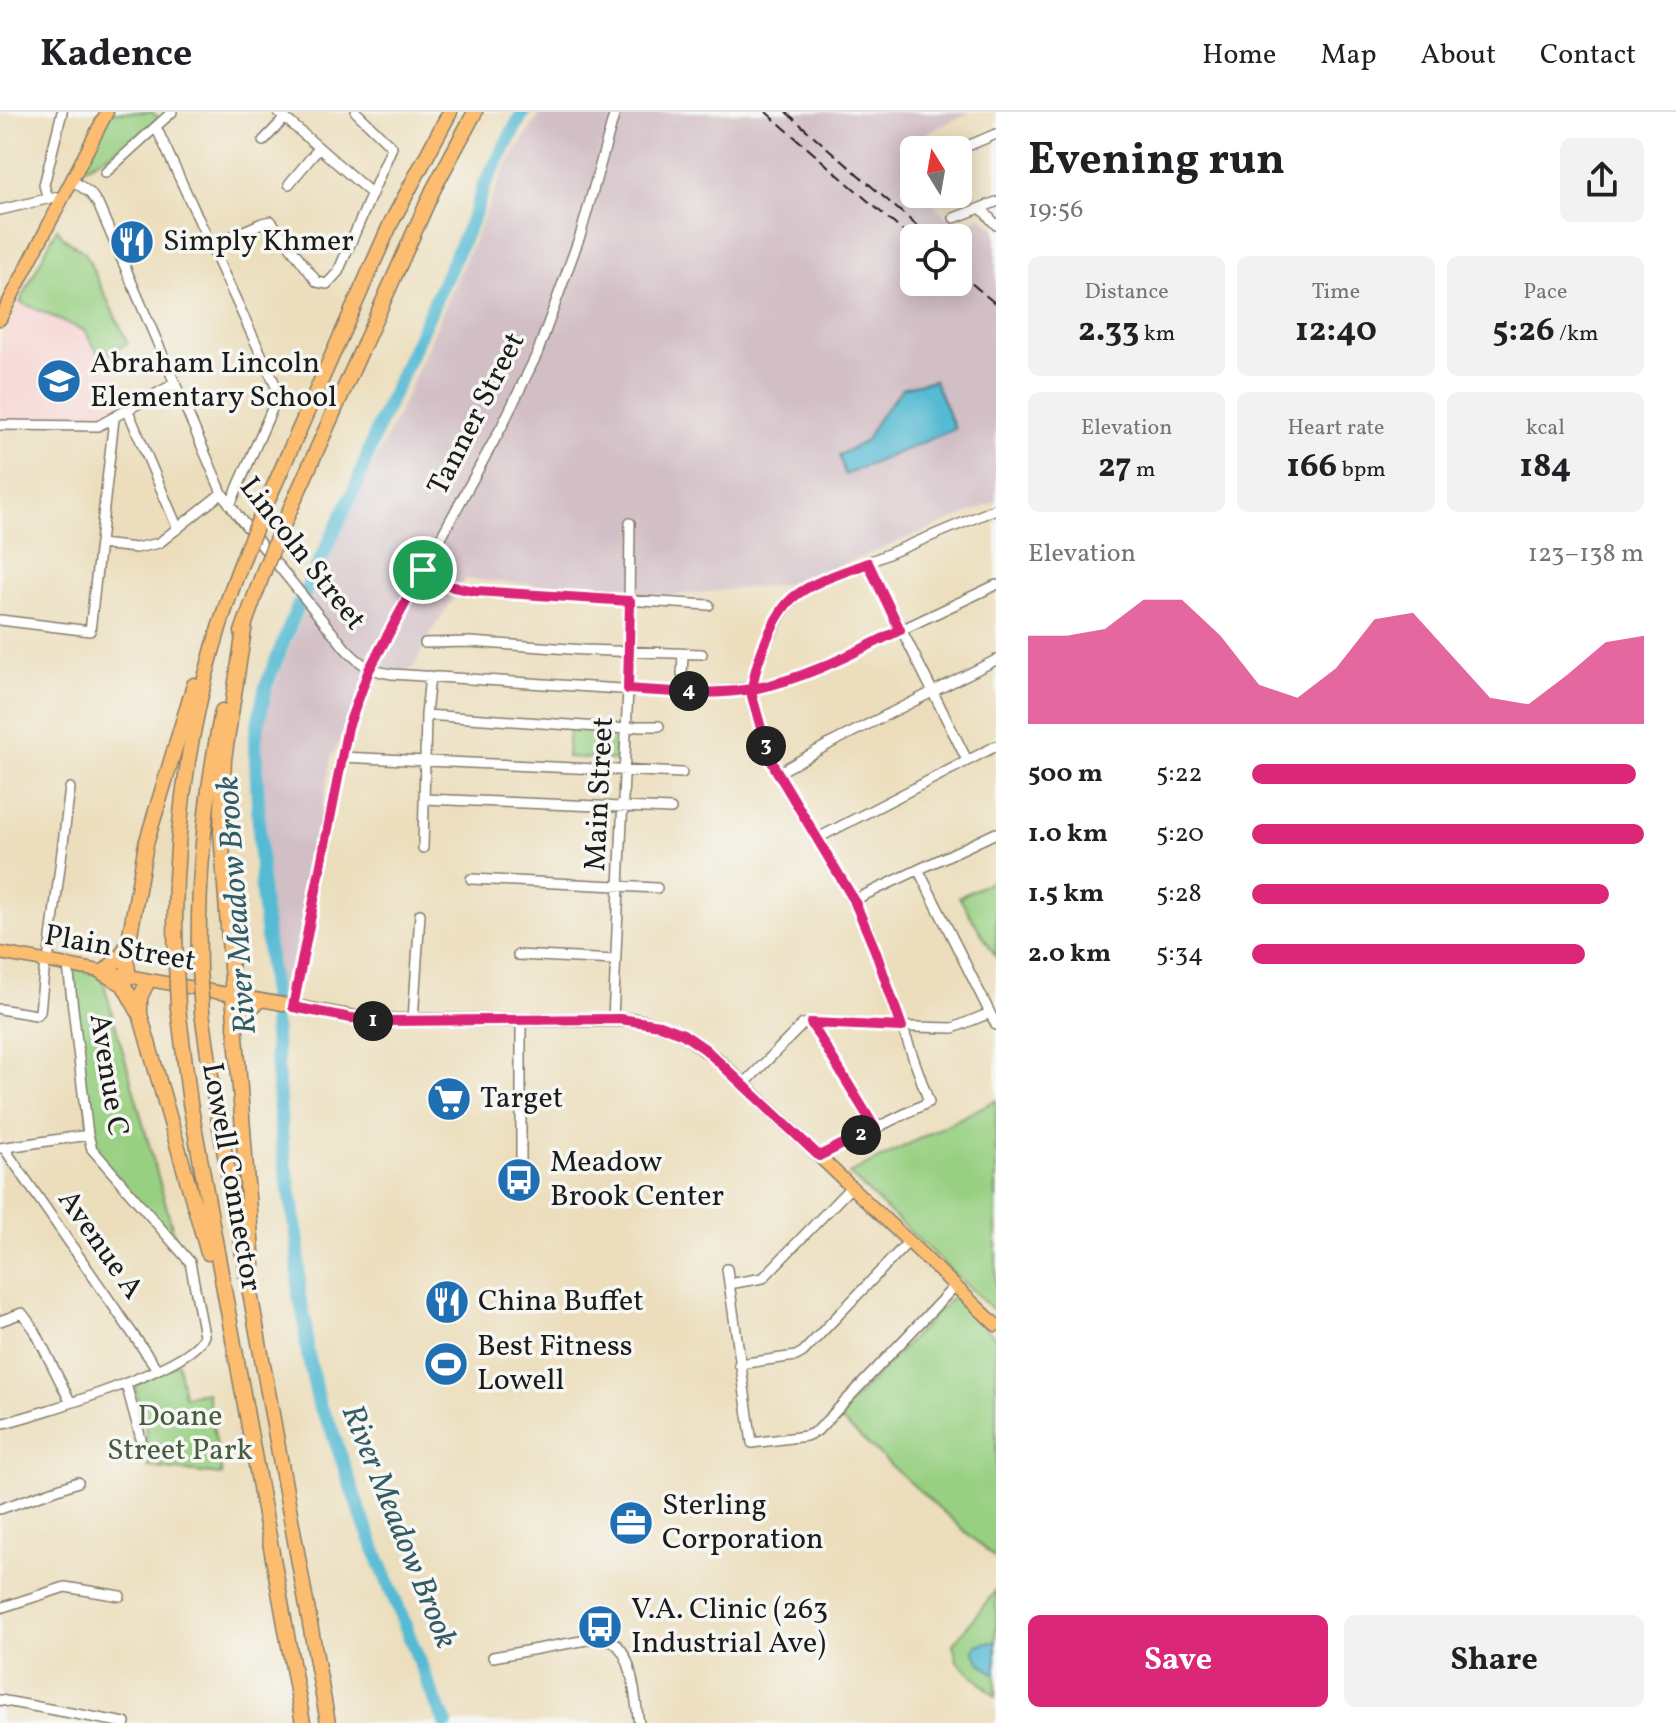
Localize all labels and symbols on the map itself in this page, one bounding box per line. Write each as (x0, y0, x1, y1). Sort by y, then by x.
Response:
north arrow (900, 136, 972, 208)
restaurant icon: Simply Khmer (108, 218, 156, 266)
place label: Simply Khmer (163, 221, 354, 263)
street label: Tanner Street (418, 325, 536, 503)
place label: Abraham Lincoln Elementary School (90, 343, 337, 419)
school or university icon: Abraham Lincoln Elementary School (35, 357, 83, 405)
street label: Lincoln Street (229, 468, 375, 640)
pin (389, 536, 457, 604)
pin: 4 (669, 671, 709, 711)
street label: Main Street (575, 716, 625, 872)
pin: 3 (746, 726, 786, 766)
water label: River Meadow Brook (207, 774, 269, 1036)
street label: Plain Street (41, 915, 199, 983)
pin: 1 (353, 1001, 393, 1041)
street label: Avenue C (78, 1011, 138, 1139)
street label: Lowell Connector (190, 1059, 272, 1295)
supermarket icon: Target (425, 1075, 473, 1123)
place label: Target (480, 1078, 563, 1120)
pin: 2 (841, 1115, 881, 1155)
place label: Meadow Brook Center (550, 1142, 724, 1218)
bus stop icon: Meadow Brook Center (495, 1156, 543, 1204)
street label: Avenue A (47, 1182, 153, 1308)
restaurant icon: China Buffet (423, 1278, 471, 1326)
place label: China Buffet (478, 1281, 644, 1323)
place label: Best Fitness Lowell (477, 1326, 633, 1402)
sports icon: Best Fitness Lowell (422, 1340, 470, 1388)
park label: Doane Street Park (107, 1396, 253, 1472)
water label: River Meadow Brook (329, 1399, 467, 1656)
place label: Sterling Corporation (662, 1485, 824, 1561)
office icon: Sterling Corporation (607, 1499, 655, 1547)
place label: V.A. Clinic (263 Industrial Ave) (631, 1589, 828, 1665)
bus stop icon: V.A. Clinic (263 Industrial Ave) (576, 1603, 624, 1651)

